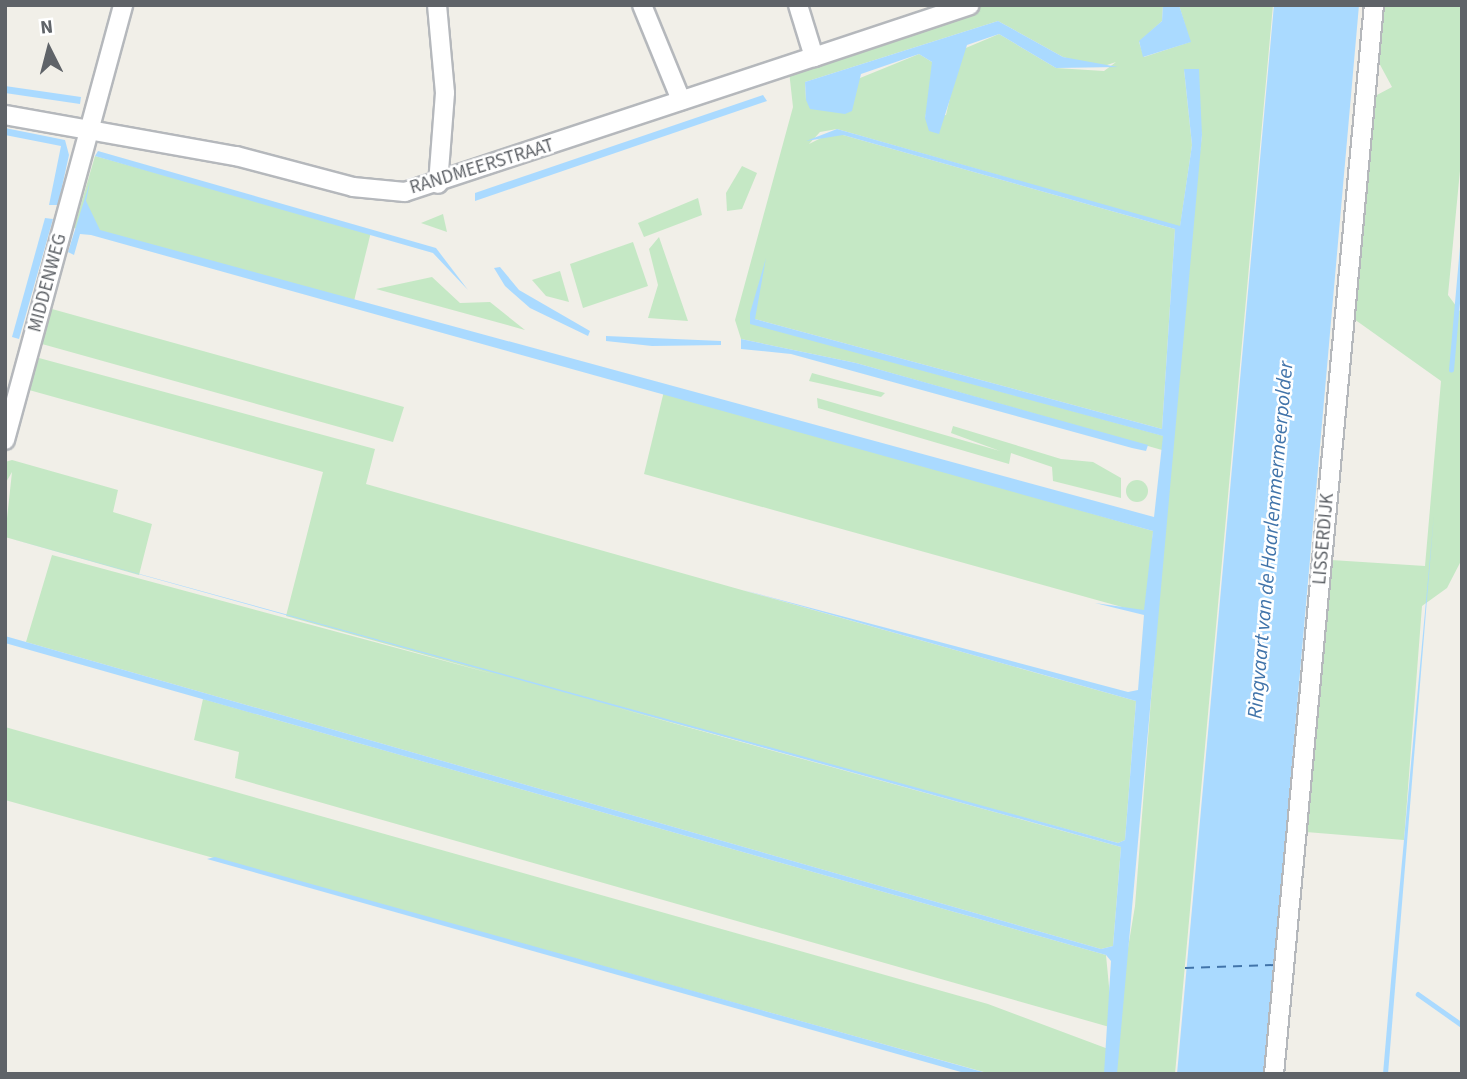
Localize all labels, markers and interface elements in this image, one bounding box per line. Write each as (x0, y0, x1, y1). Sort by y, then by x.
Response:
north arrow (14, 14, 84, 84)
text: N (39, 14, 54, 42)
street label: RANDMEERSTRAAT (407, 134, 557, 200)
street label: MIDDENWEG (24, 231, 72, 335)
water label: Ringvaart van de Haarlemmermeerpolder (1242, 360, 1298, 720)
street label: LISSERDIJK (1309, 492, 1339, 586)

